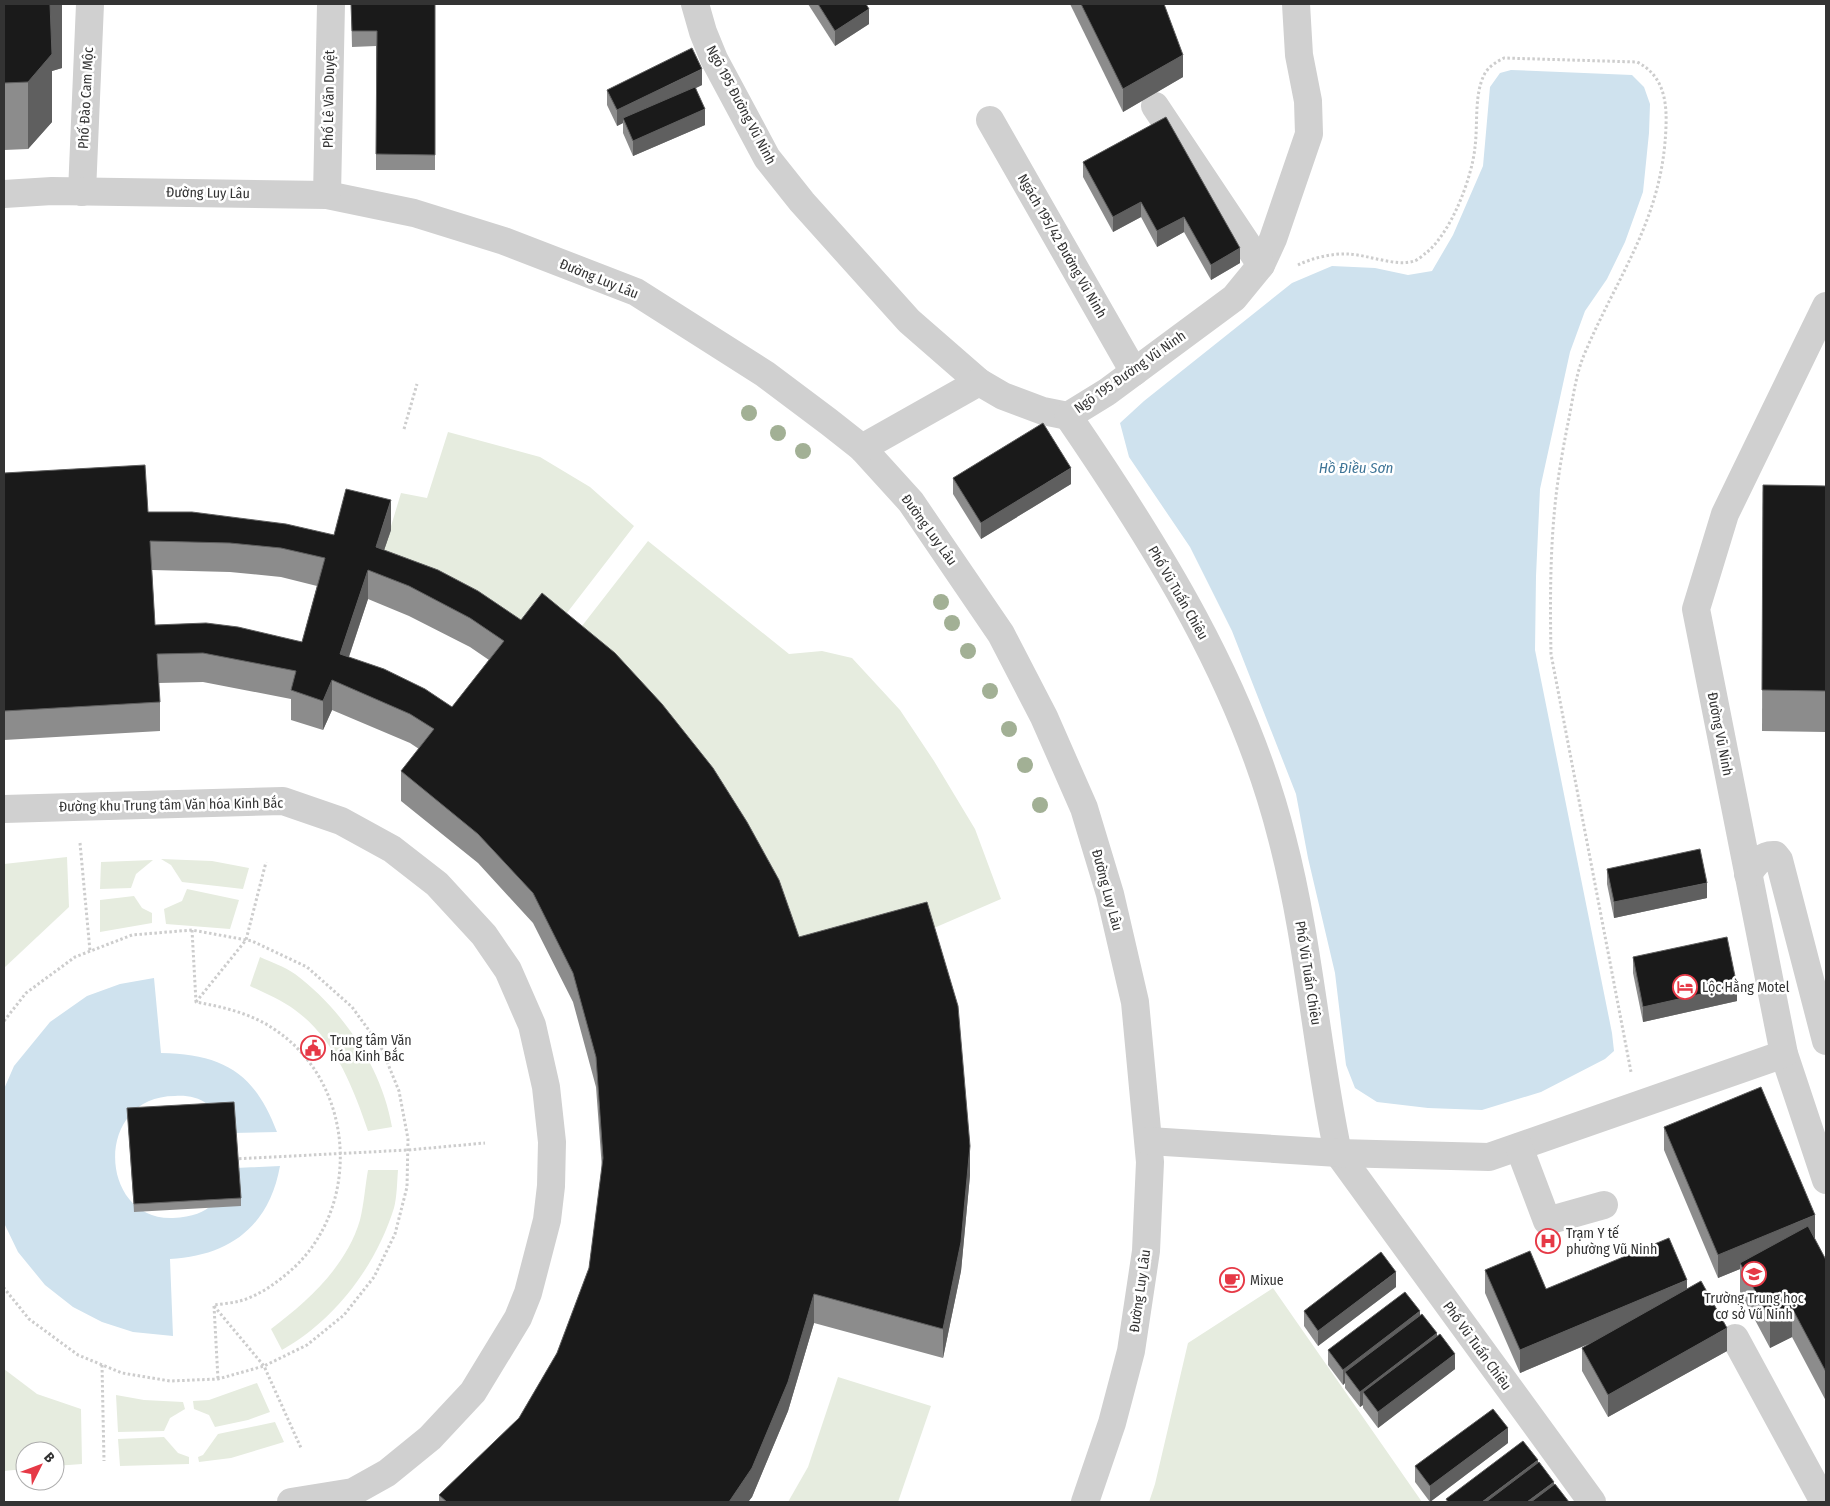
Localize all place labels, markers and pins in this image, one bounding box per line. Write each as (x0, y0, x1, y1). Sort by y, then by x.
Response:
hotel icon: Lộc Hằng Motel (1672, 974, 1698, 1000)
place label: Lộc Hằng Motel (1702, 978, 1790, 996)
place label: Trung tâm Văn hóa Kinh Bắc (330, 1032, 412, 1065)
public building icon: Trung tâm Văn hóa Kinh Bắc (300, 1035, 326, 1061)
place label: Trạm Y tế phường Vũ Ninh (1566, 1224, 1657, 1258)
hospital icon: Trạm Y tế phường Vũ Ninh (1535, 1228, 1561, 1254)
school or university icon: Trường Trung học cơ sở Vũ Ninh (1741, 1261, 1767, 1287)
cafe icon: Mixue (1219, 1267, 1245, 1293)
place label: Mixue (1250, 1272, 1284, 1289)
place label: Trường Trung học cơ sở Vũ Ninh (1704, 1290, 1804, 1323)

